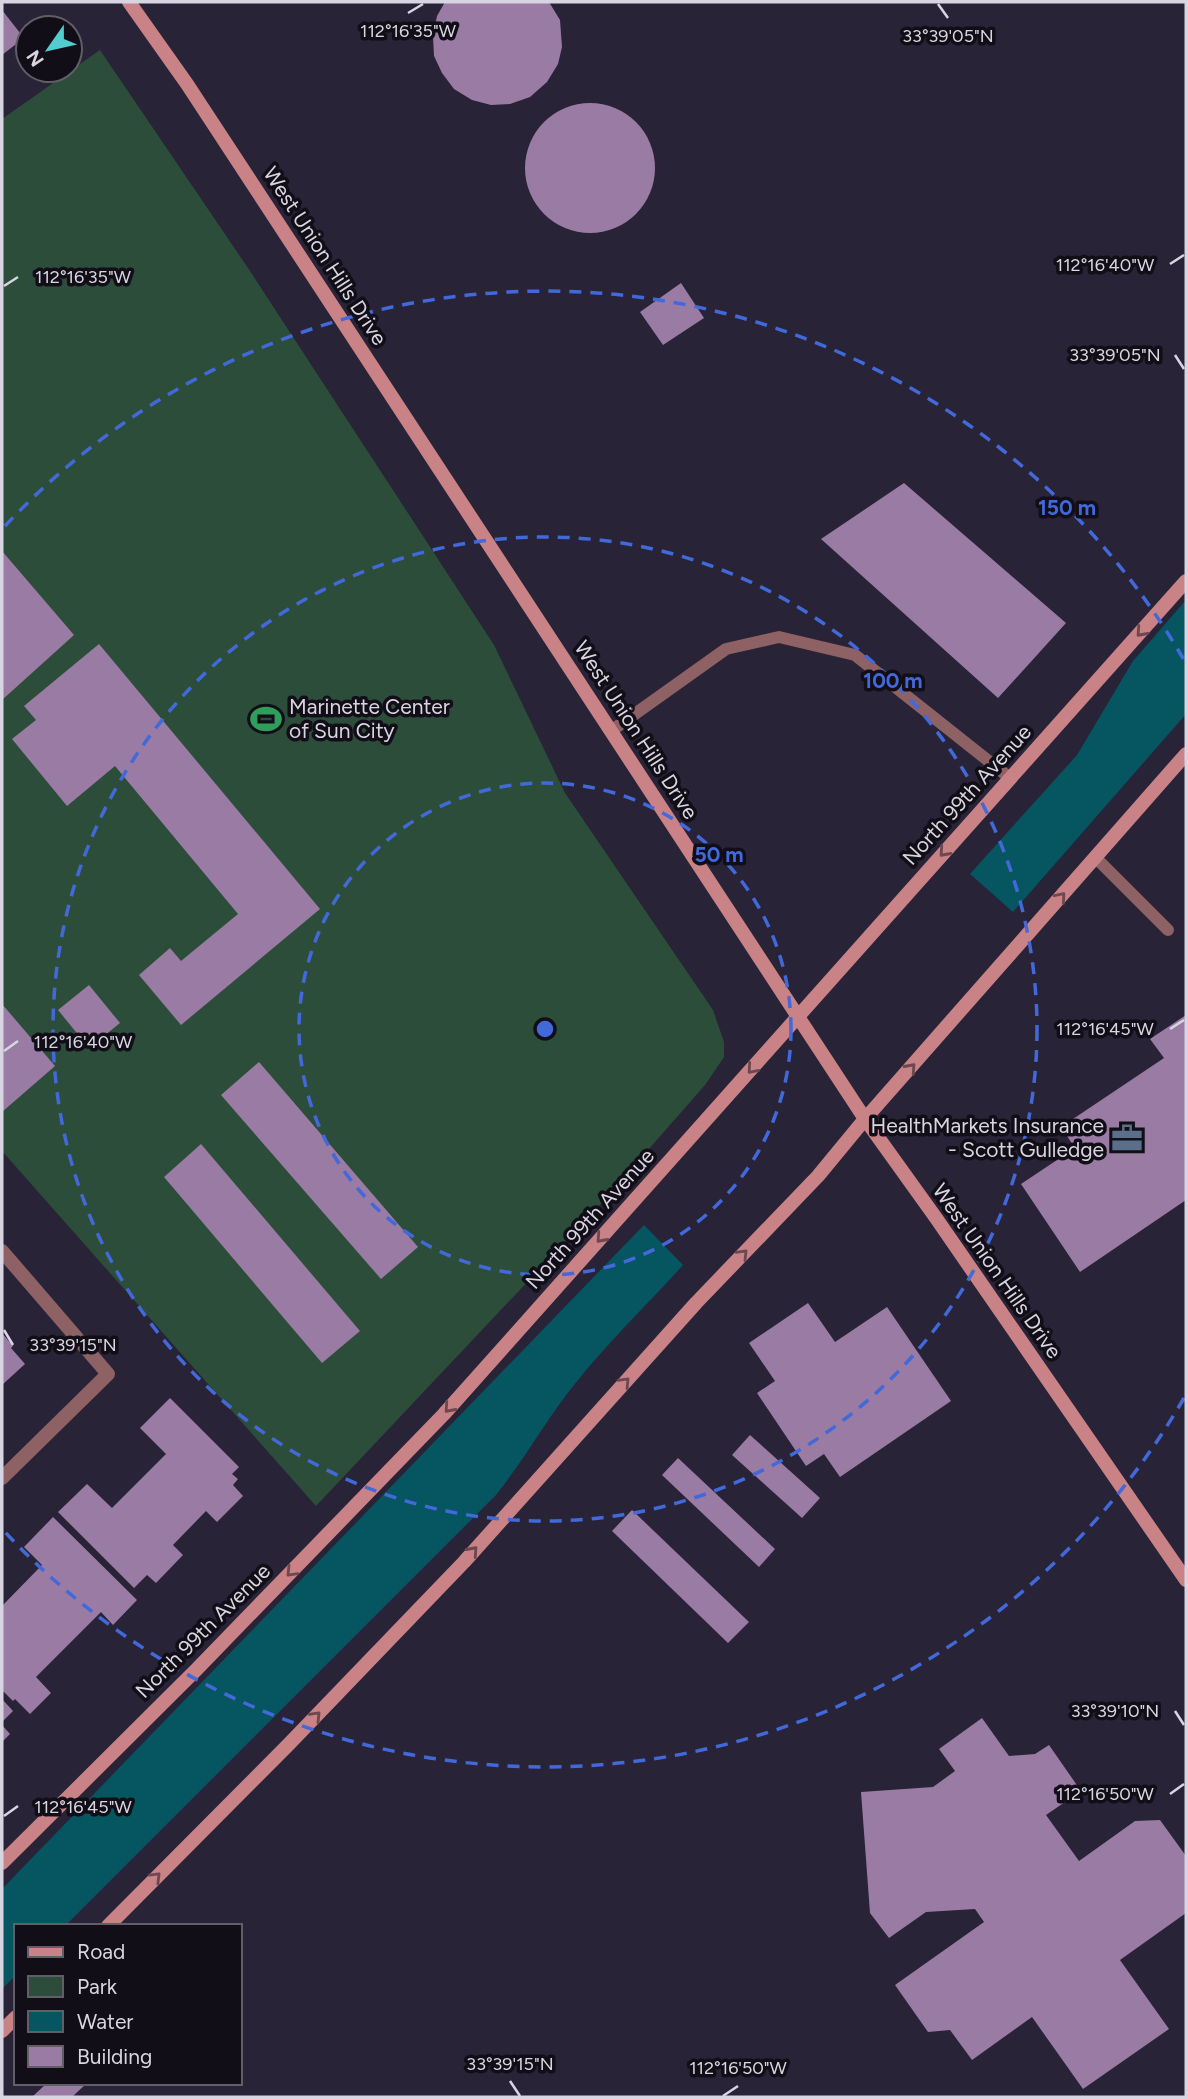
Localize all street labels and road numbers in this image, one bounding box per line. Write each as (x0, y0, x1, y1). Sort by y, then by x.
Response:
street label: West Union Hills Drive (258, 162, 392, 350)
street label: West Union Hills Drive (569, 636, 703, 824)
street label: North 99th Avenue (897, 719, 1036, 870)
street label: North 99th Avenue (520, 1143, 659, 1294)
street label: West Union Hills Drive (928, 1179, 1067, 1363)
street label: North 99th Avenue (130, 1558, 275, 1703)

